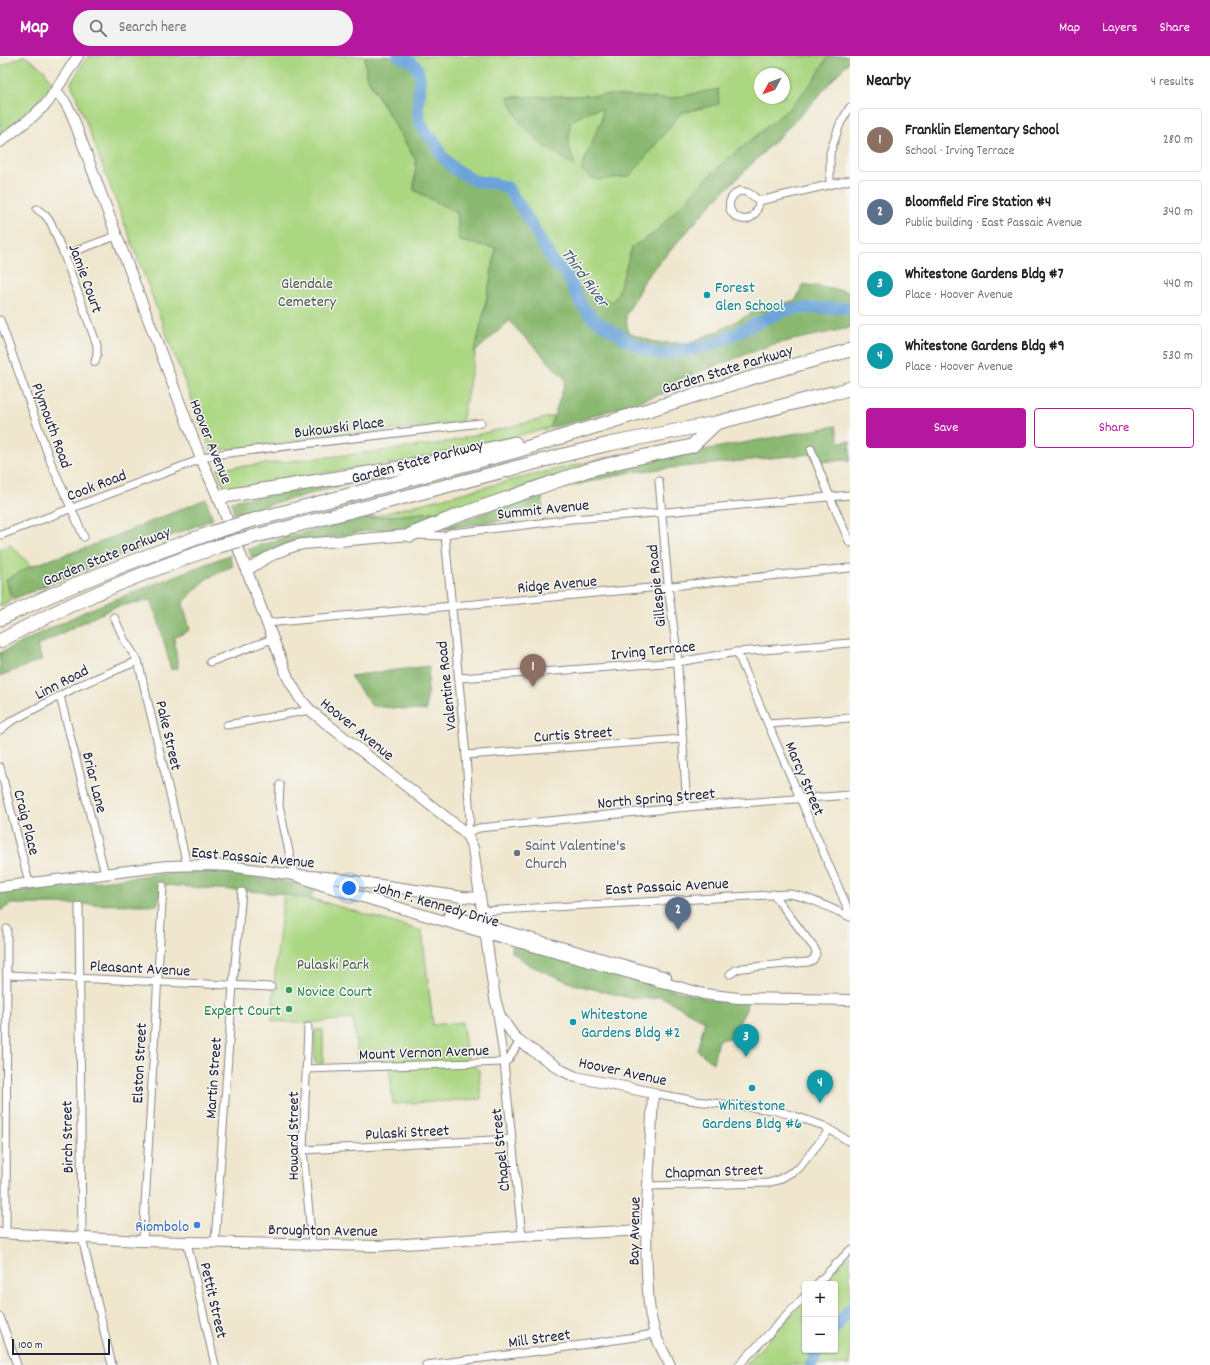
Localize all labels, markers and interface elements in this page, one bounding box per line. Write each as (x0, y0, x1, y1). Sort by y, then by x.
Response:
search box (73, 10, 353, 46)
text: Map (20, 15, 49, 42)
icon: search (87, 17, 109, 39)
text: Search here (119, 17, 187, 39)
text: Map (1059, 18, 1080, 38)
text: Layers (1102, 18, 1137, 38)
text: Share (1159, 18, 1190, 38)
north arrow (754, 68, 790, 104)
text: Nearby (866, 70, 910, 94)
text: 4 results (1151, 73, 1194, 92)
text: Franklin Elementary School (905, 120, 1059, 142)
text: 1 (879, 131, 881, 150)
text: 280 m (1163, 131, 1193, 150)
text: School · Irving Terrace (905, 142, 1014, 161)
text: Bloomfield Fire Station #4 (905, 192, 1051, 214)
text: 2 (877, 203, 883, 222)
text: 340 m (1163, 203, 1193, 222)
text: Public building · East Passaic Avenue (905, 214, 1082, 233)
street label: Jamie Court (62, 241, 108, 317)
water label: Third River (554, 244, 614, 315)
text: Whitestone Gardens Bldg #7 (905, 264, 1063, 286)
park label: Glendale Cemetery (278, 273, 337, 314)
text: 3 (877, 275, 883, 294)
text: 440 m (1163, 275, 1193, 294)
place label: Forest Glen School (715, 277, 784, 318)
text: Place · Hoover Avenue (905, 286, 1013, 305)
marker: Forest Glen School (702, 290, 712, 300)
text: Whitestone Gardens Bldg #9 (905, 336, 1065, 358)
street label: Garden State Parkway (659, 339, 796, 401)
text: 4 (877, 347, 883, 366)
text: 530 m (1162, 347, 1193, 366)
text: Place · Hoover Avenue (905, 358, 1013, 377)
street label: Plymouth Road (25, 380, 77, 472)
street label: Hoover Avenue (182, 396, 237, 488)
button: Save (866, 408, 1026, 448)
button: Share (1034, 408, 1194, 448)
street label: Bukowski Place (293, 412, 386, 445)
street label: Garden State Parkway (349, 434, 487, 491)
street label: Cook Road (64, 464, 130, 508)
street label: Summit Avenue (496, 494, 590, 527)
street label: Garden State Parkway (40, 521, 175, 593)
street label: Gillespie Road (642, 543, 673, 628)
street label: Ridge Avenue (517, 571, 598, 600)
street label: Irving Terrace (610, 636, 697, 667)
street label: Valentine Road (431, 640, 464, 732)
pin: 1 (520, 654, 546, 687)
street label: Linn Road (31, 660, 93, 707)
street label: Hoover Avenue (314, 693, 398, 767)
street label: Pake Street (148, 698, 187, 773)
street label: Curtis Street (533, 721, 613, 750)
street label: Marcy Street (778, 738, 830, 820)
street label: Briar Lane (75, 750, 112, 815)
street label: North Spring Street (596, 783, 716, 816)
street label: Craig Place (6, 787, 45, 858)
place label: Saint Valentine's Church (525, 835, 626, 876)
street label: East Passaic Avenue (190, 842, 315, 875)
marker: Saint Valentine's Church (512, 848, 522, 858)
street label: East Passaic Avenue (605, 873, 729, 902)
street label: John F. Kennedy Drive (371, 876, 502, 934)
your location (339, 878, 359, 898)
pin: 2 (665, 897, 691, 930)
park label: Pulaski Park (297, 954, 369, 977)
street label: Pleasant Avenue (89, 955, 191, 984)
place label: Novice Court (297, 981, 373, 1004)
marker: Novice Court (284, 985, 294, 995)
place label: Expert Court (204, 1000, 281, 1023)
marker: Expert Court (284, 1004, 294, 1014)
place label: Whitestone Gardens Bldg #2 (581, 1004, 681, 1045)
marker: Whitestone Gardens Bldg #2 (568, 1017, 578, 1027)
street label: Elston Street (127, 1022, 154, 1104)
pin: 3 (733, 1024, 759, 1057)
street label: Martin Street (200, 1037, 229, 1120)
street label: Mount Vernon Avenue (359, 1040, 490, 1067)
street label: Hoover Avenue (576, 1052, 669, 1093)
pin: 4 (807, 1070, 833, 1103)
marker: Whitestone Gardens Bldg #6 (747, 1083, 757, 1093)
street label: Howard Street (283, 1091, 306, 1181)
place label: Whitestone Gardens Bldg #6 (702, 1095, 802, 1136)
street label: Birch Street (56, 1100, 81, 1174)
street label: Chapel Street (486, 1107, 517, 1192)
street label: Pulaski Street (364, 1120, 450, 1147)
street label: Chapman Street (664, 1159, 764, 1186)
street label: Bay Avenue (623, 1196, 648, 1266)
place label: Riombolo (135, 1216, 189, 1239)
street label: Broughton Avenue (268, 1219, 378, 1244)
marker: Riombolo (192, 1220, 202, 1230)
street label: Pettit Street (193, 1260, 233, 1341)
map controls (802, 1281, 838, 1353)
button: + (802, 1281, 838, 1317)
button: − (802, 1317, 838, 1353)
street label: Mill Street (507, 1324, 572, 1355)
scale bar (12, 1337, 110, 1356)
text: 100 m (18, 1338, 42, 1354)

